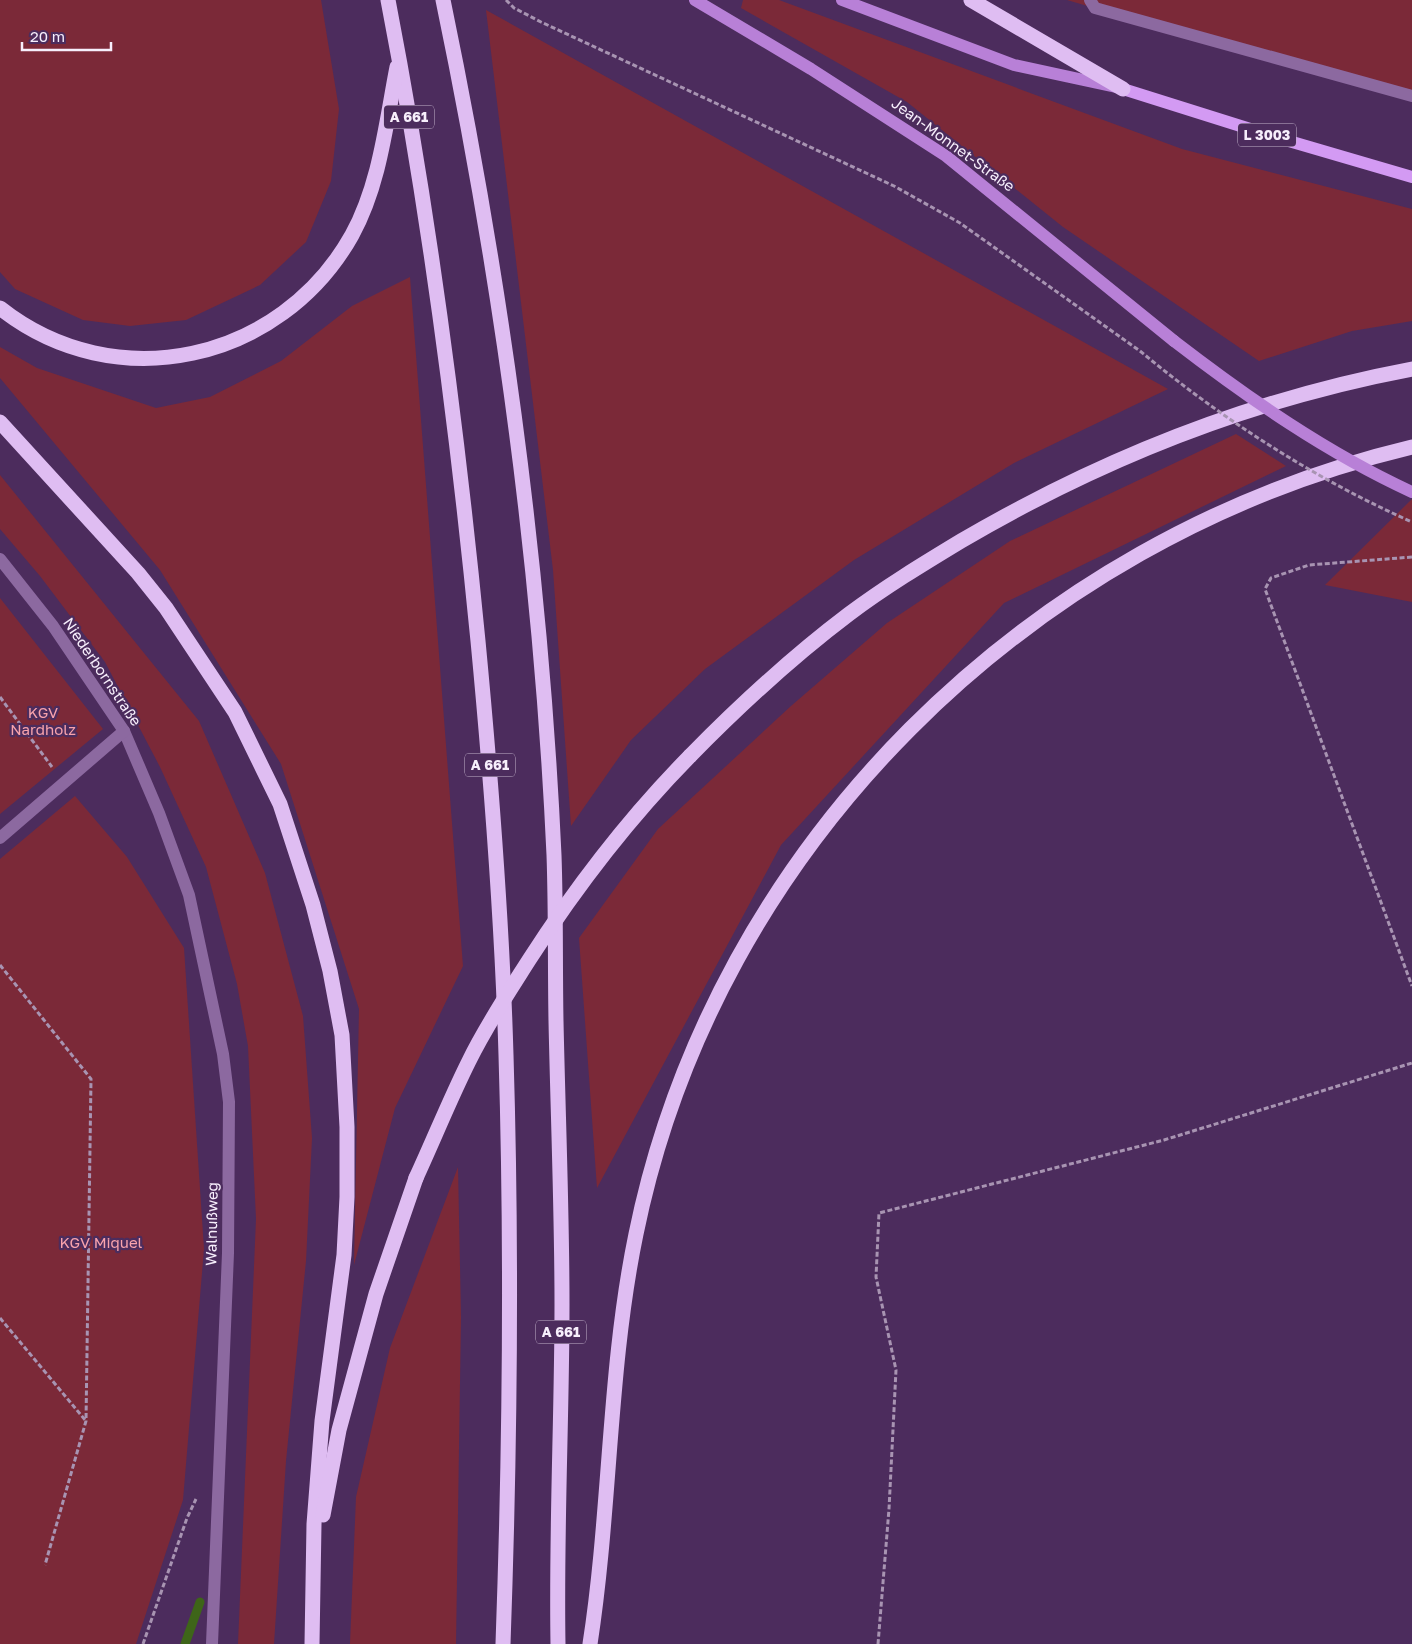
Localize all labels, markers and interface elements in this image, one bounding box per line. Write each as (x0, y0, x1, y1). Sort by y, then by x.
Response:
scale bar (22, 20, 111, 52)
text: 20 m (30, 27, 65, 45)
street label: Jean-Monnet-Straße (889, 93, 1019, 195)
road number: A 661 (384, 105, 434, 128)
road number: L 3003 (1238, 124, 1296, 146)
street label: Niederbornstraße (60, 614, 146, 729)
park label: KGV Nardholz (10, 703, 76, 738)
road number: A 661 (465, 754, 515, 776)
street label: Walnußweg (201, 1182, 221, 1266)
park label: KGV Miquel (60, 1233, 143, 1251)
road number: A 661 (536, 1320, 586, 1344)

